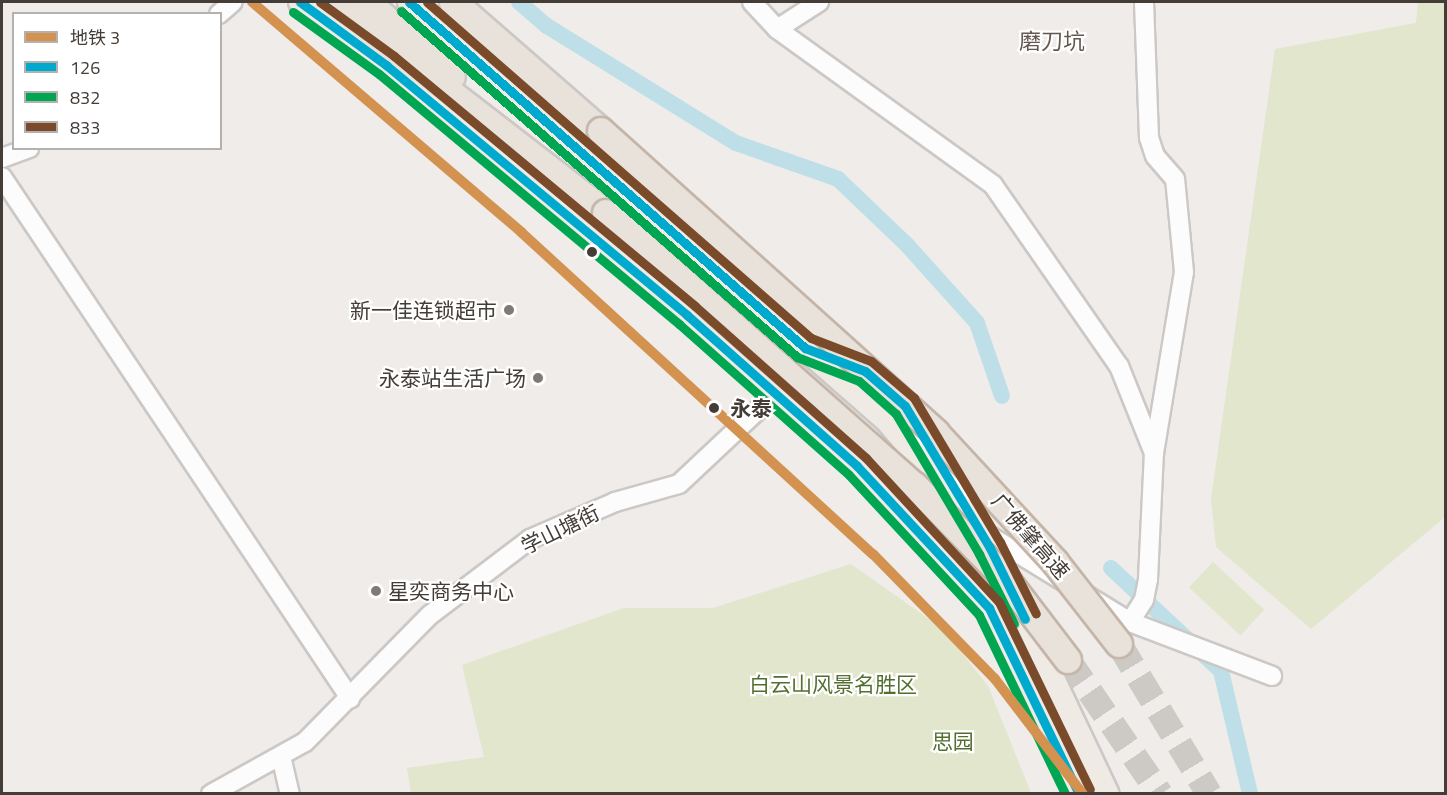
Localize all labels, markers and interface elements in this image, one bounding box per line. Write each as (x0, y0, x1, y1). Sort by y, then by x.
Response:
legend (12, 12, 222, 150)
text: 地铁 3 (70, 24, 120, 51)
district label: 磨刀坑 (1019, 29, 1085, 55)
text: 126 (70, 54, 100, 81)
text: 832 (70, 84, 100, 111)
text: 833 (70, 114, 100, 141)
unlabelled marker (586, 246, 598, 258)
place label: 新一佳连锁超市 (350, 297, 497, 323)
marker: 新一佳连锁超市 (502, 303, 516, 317)
place label: 永泰站生活广场 (379, 365, 526, 391)
marker: 永泰站生活广场 (531, 371, 545, 385)
place label: 永泰 (730, 395, 772, 421)
marker: 永泰 (703, 397, 725, 419)
street label: 广佛肇高速 (987, 488, 1075, 584)
street label: 学山塘街 (517, 499, 603, 559)
place label: 星奕商务中心 (388, 578, 514, 604)
marker: 星奕商务中心 (369, 584, 383, 598)
park label: 白云山风景名胜区 (749, 671, 917, 697)
park label: 思园 (932, 728, 974, 754)

